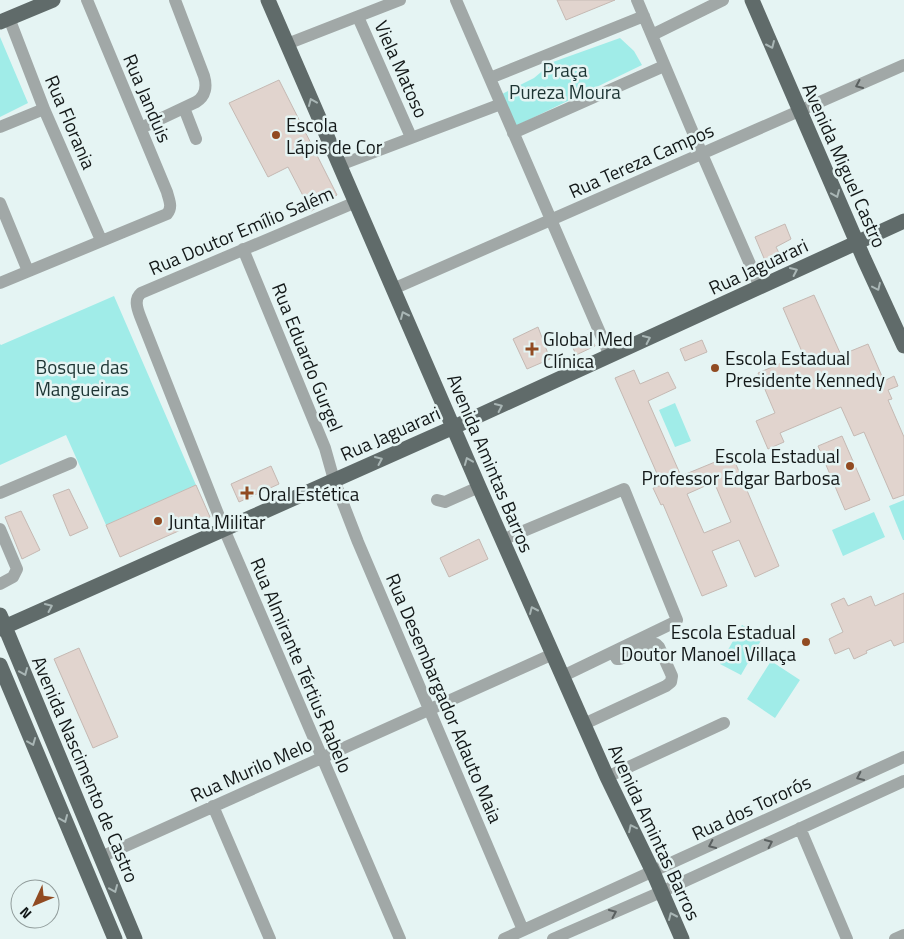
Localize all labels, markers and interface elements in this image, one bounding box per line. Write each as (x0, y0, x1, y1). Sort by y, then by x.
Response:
street label: Viela Matoso (368, 16, 436, 122)
one-way arrow (765, 40, 776, 49)
street label: Rua Janduis (116, 49, 180, 147)
park label: Praça Pureza Moura (509, 55, 621, 106)
street label: Rua Florania (38, 70, 104, 174)
street label: Avenida Miguel Castro (796, 78, 894, 252)
one-way arrow (855, 79, 864, 90)
one-way arrow (308, 98, 319, 107)
place label: Escola Lápis de Cor (286, 110, 383, 161)
street label: Rua Tereza Campos (564, 115, 718, 205)
marker: Escola Lápis de Cor (270, 129, 282, 141)
street label: Rua Doutor Emílio Salém (144, 178, 338, 282)
one-way arrow (829, 189, 840, 198)
street label: Rua Jaguarari (704, 230, 812, 302)
one-way arrow (789, 267, 798, 278)
street label: Rua Eduardo Gurgel (265, 278, 351, 436)
one-way arrow (871, 282, 881, 291)
one-way arrow (400, 311, 411, 320)
place label: Global Med Clínica (543, 324, 633, 375)
one-way arrow (641, 335, 650, 345)
marker: Global Med Clínica (525, 342, 539, 356)
place label: Escola Estadual Presidente Kennedy (725, 343, 885, 394)
park label: Bosque das Mangueiras (35, 352, 129, 403)
marker: Escola Estadual Presidente Kennedy (709, 362, 721, 374)
street label: Avenida Amintas Barros (440, 369, 542, 557)
street label: Rua Jaguarari (335, 398, 445, 468)
one-way arrow (494, 402, 503, 413)
place label: Escola Estadual Professor Edgar Barbosa (642, 441, 840, 492)
one-way arrow (374, 456, 383, 467)
one-way arrow (464, 457, 475, 466)
marker: Escola Estadual Professor Edgar Barbosa (844, 460, 856, 472)
place label: Oral Estética (258, 479, 360, 508)
marker: Oral Estética (240, 486, 254, 500)
place label: Junta Militar (168, 507, 266, 536)
marker: Junta Militar (152, 515, 164, 527)
street label: Rua Almirante Tértius Rabelo (243, 553, 361, 777)
street label: Rua Desembargador Adauto Maia (379, 569, 511, 828)
one-way arrow (44, 602, 53, 613)
one-way arrow (529, 606, 540, 615)
place label: Escola Estadual Doutor Manoel Villaça (621, 617, 796, 668)
marker: Escola Estadual Doutor Manoel Villaça (800, 636, 812, 648)
street label: Avenida Nascimento de Castro (25, 651, 147, 887)
one-way arrow (17, 667, 28, 676)
street label: Rua Murilo Melo (185, 729, 317, 809)
one-way arrow (25, 737, 36, 746)
street label: Avenida Amintas Barros (601, 739, 709, 925)
street label: Rua dos Tororós (687, 767, 816, 847)
one-way arrow (856, 771, 865, 782)
one-way arrow (57, 814, 68, 823)
one-way arrow (628, 825, 638, 834)
one-way arrow (764, 838, 773, 849)
one-way arrow (708, 839, 717, 849)
north arrow (10, 879, 60, 929)
one-way arrow (108, 884, 119, 893)
text: N (14, 903, 36, 924)
one-way arrow (608, 909, 617, 920)
one-way arrow (667, 912, 678, 921)

